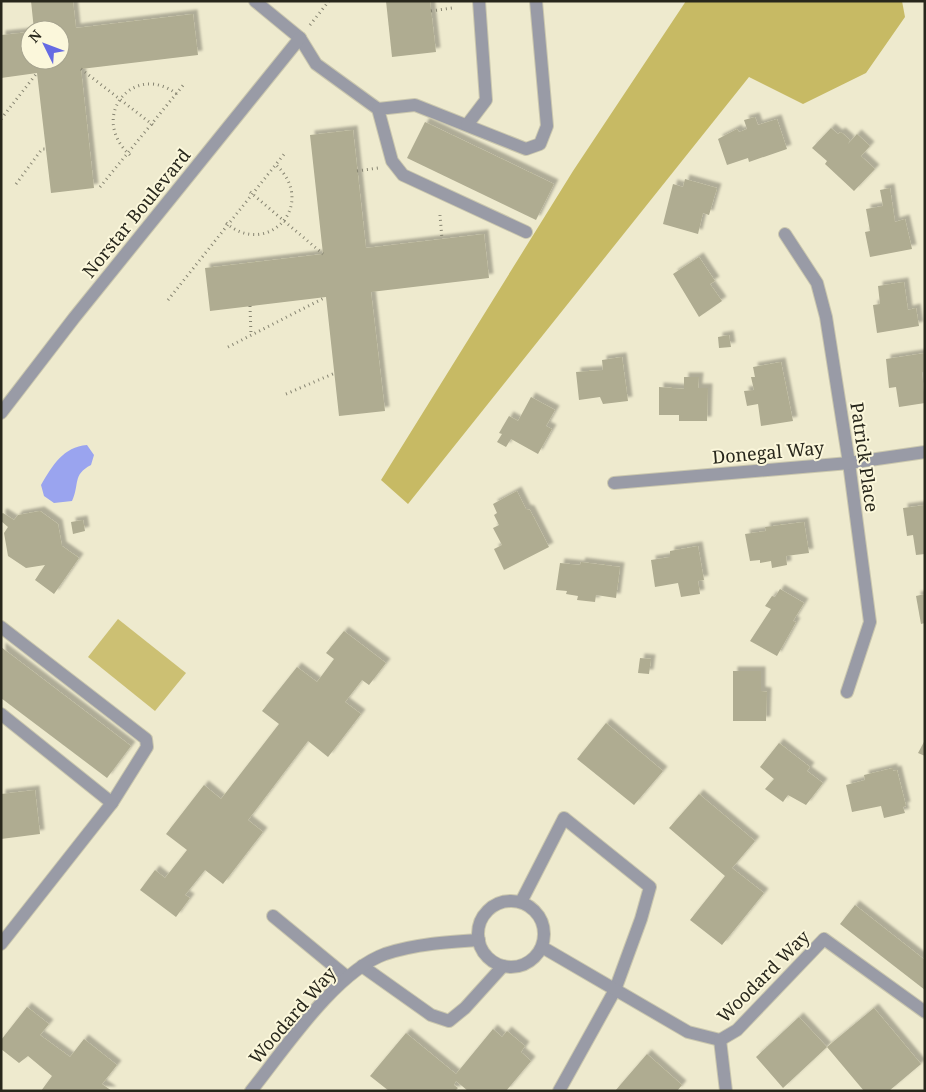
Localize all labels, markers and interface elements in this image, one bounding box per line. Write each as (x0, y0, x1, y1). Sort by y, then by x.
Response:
north arrow (20, 20, 70, 70)
text: N (24, 26, 46, 46)
street label: Norstar Boulevard (77, 144, 195, 282)
street label: Patrick Place (845, 401, 885, 513)
street label: Donegal Way (711, 435, 826, 469)
street label: Woodard Way (712, 924, 815, 1027)
street label: Woodard Way (243, 961, 341, 1069)

